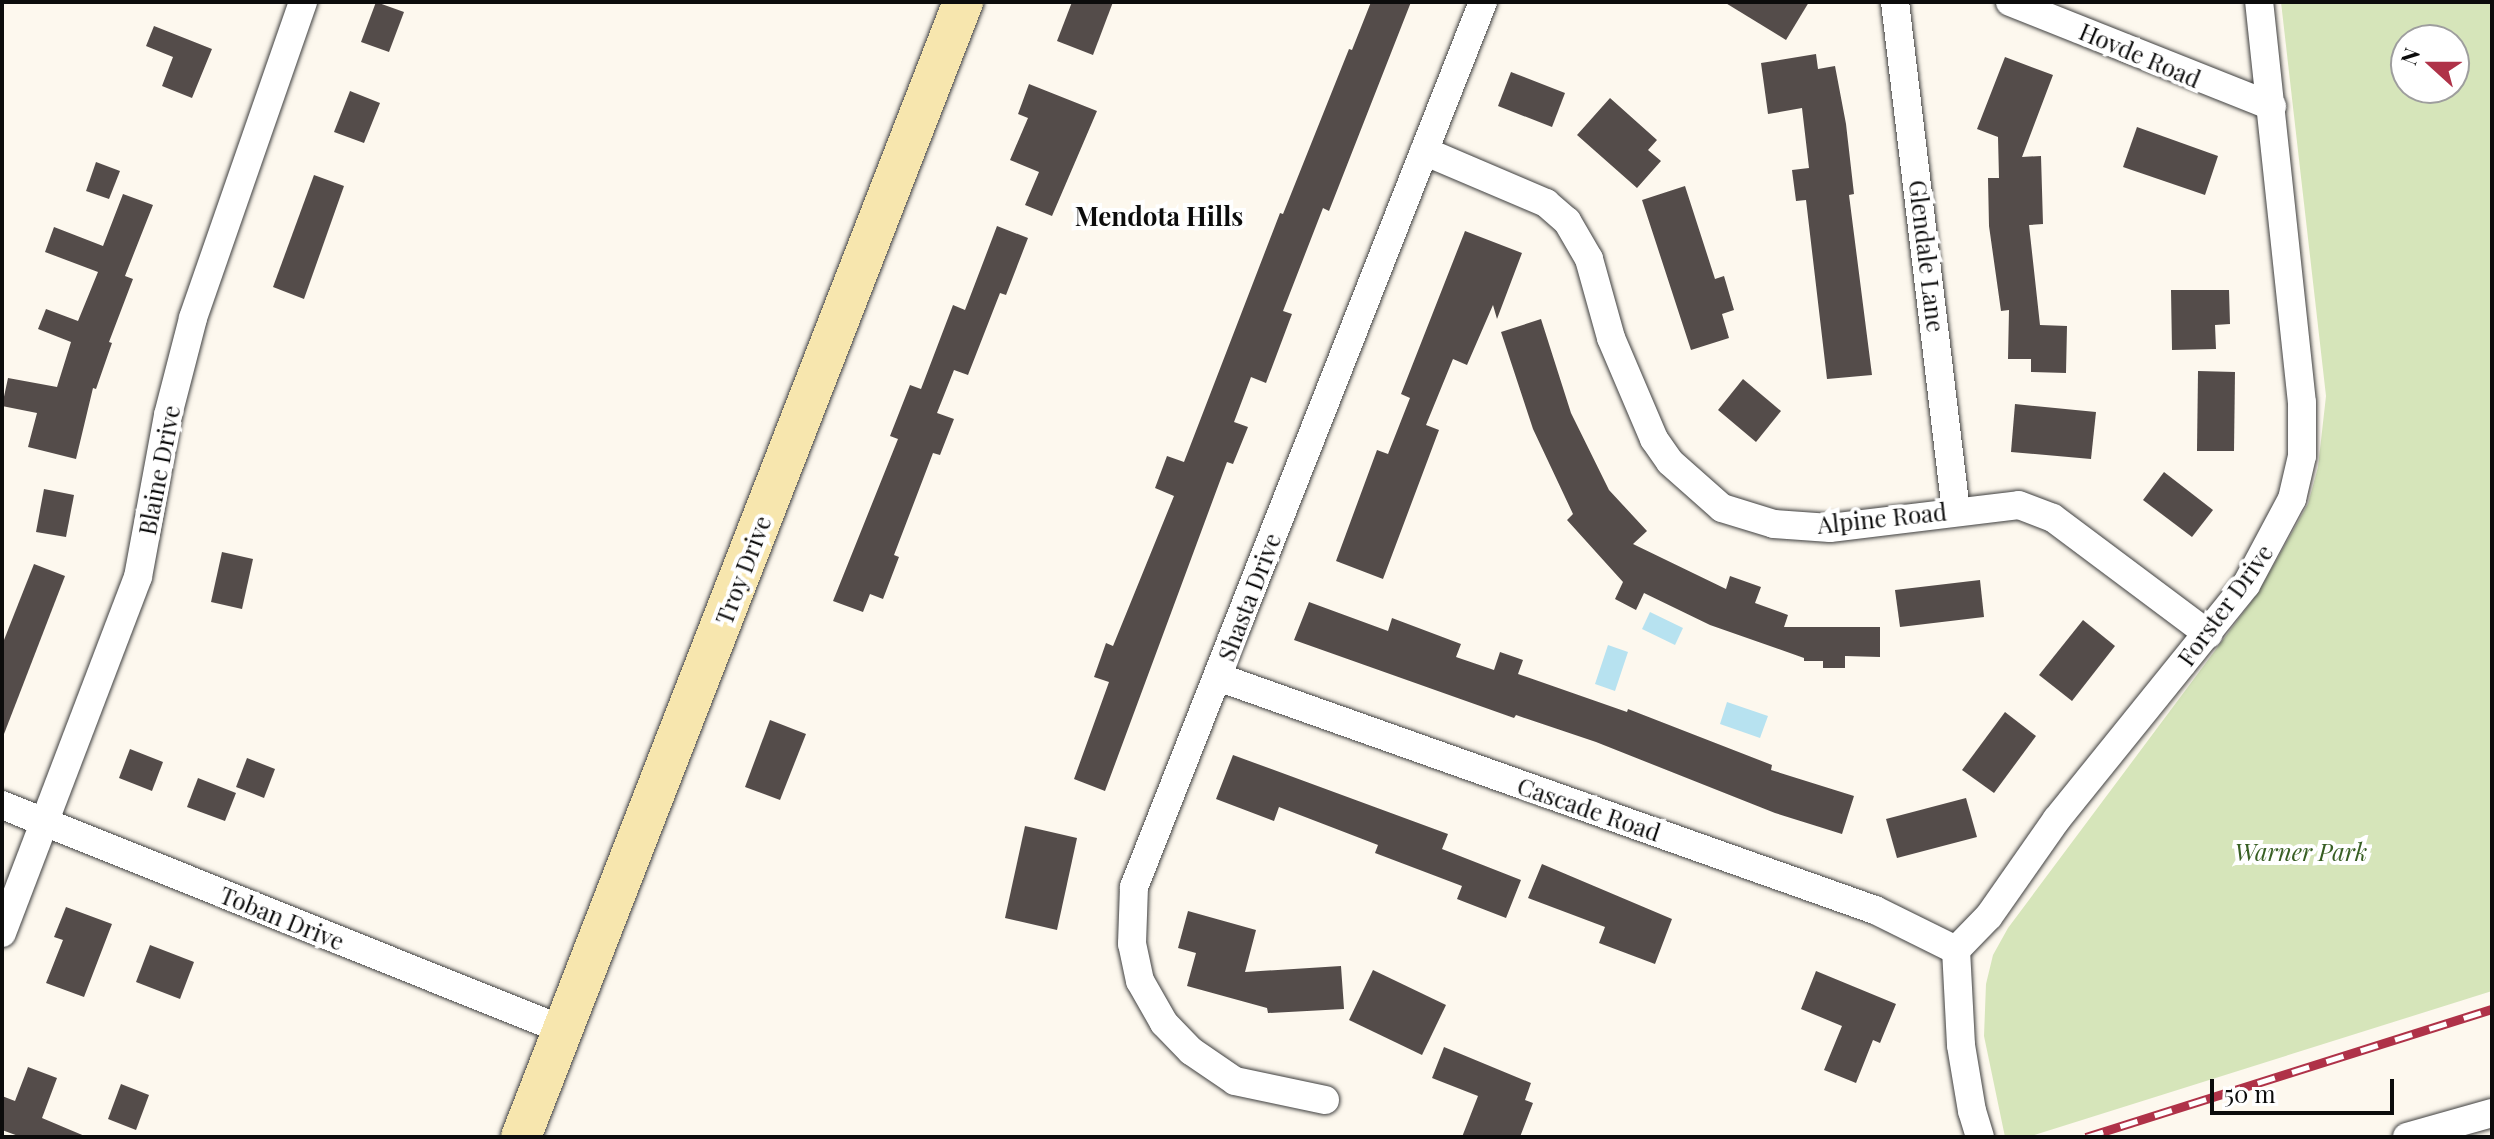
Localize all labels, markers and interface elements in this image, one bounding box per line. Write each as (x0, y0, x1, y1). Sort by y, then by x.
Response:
street label: Hovde Road (2075, 17, 2205, 93)
north arrow (2390, 24, 2470, 104)
text: N (2393, 43, 2426, 69)
street label: Glendale Lane (1903, 178, 1951, 334)
district label: Mendota Hills (1075, 200, 1243, 232)
street label: Blaine Drive (132, 403, 186, 537)
street label: Alpine Road (1816, 497, 1948, 539)
street label: Troy Drive (709, 511, 777, 629)
street label: Shasta Drive (1211, 529, 1287, 665)
street label: Forster Drive (2171, 538, 2279, 672)
street label: Cascade Road (1514, 771, 1664, 847)
park label: Warner Park (2235, 838, 2367, 866)
street label: Toban Drive (216, 880, 348, 956)
scale bar (2214, 1063, 2398, 1113)
text: 50 m (2224, 1077, 2276, 1109)

